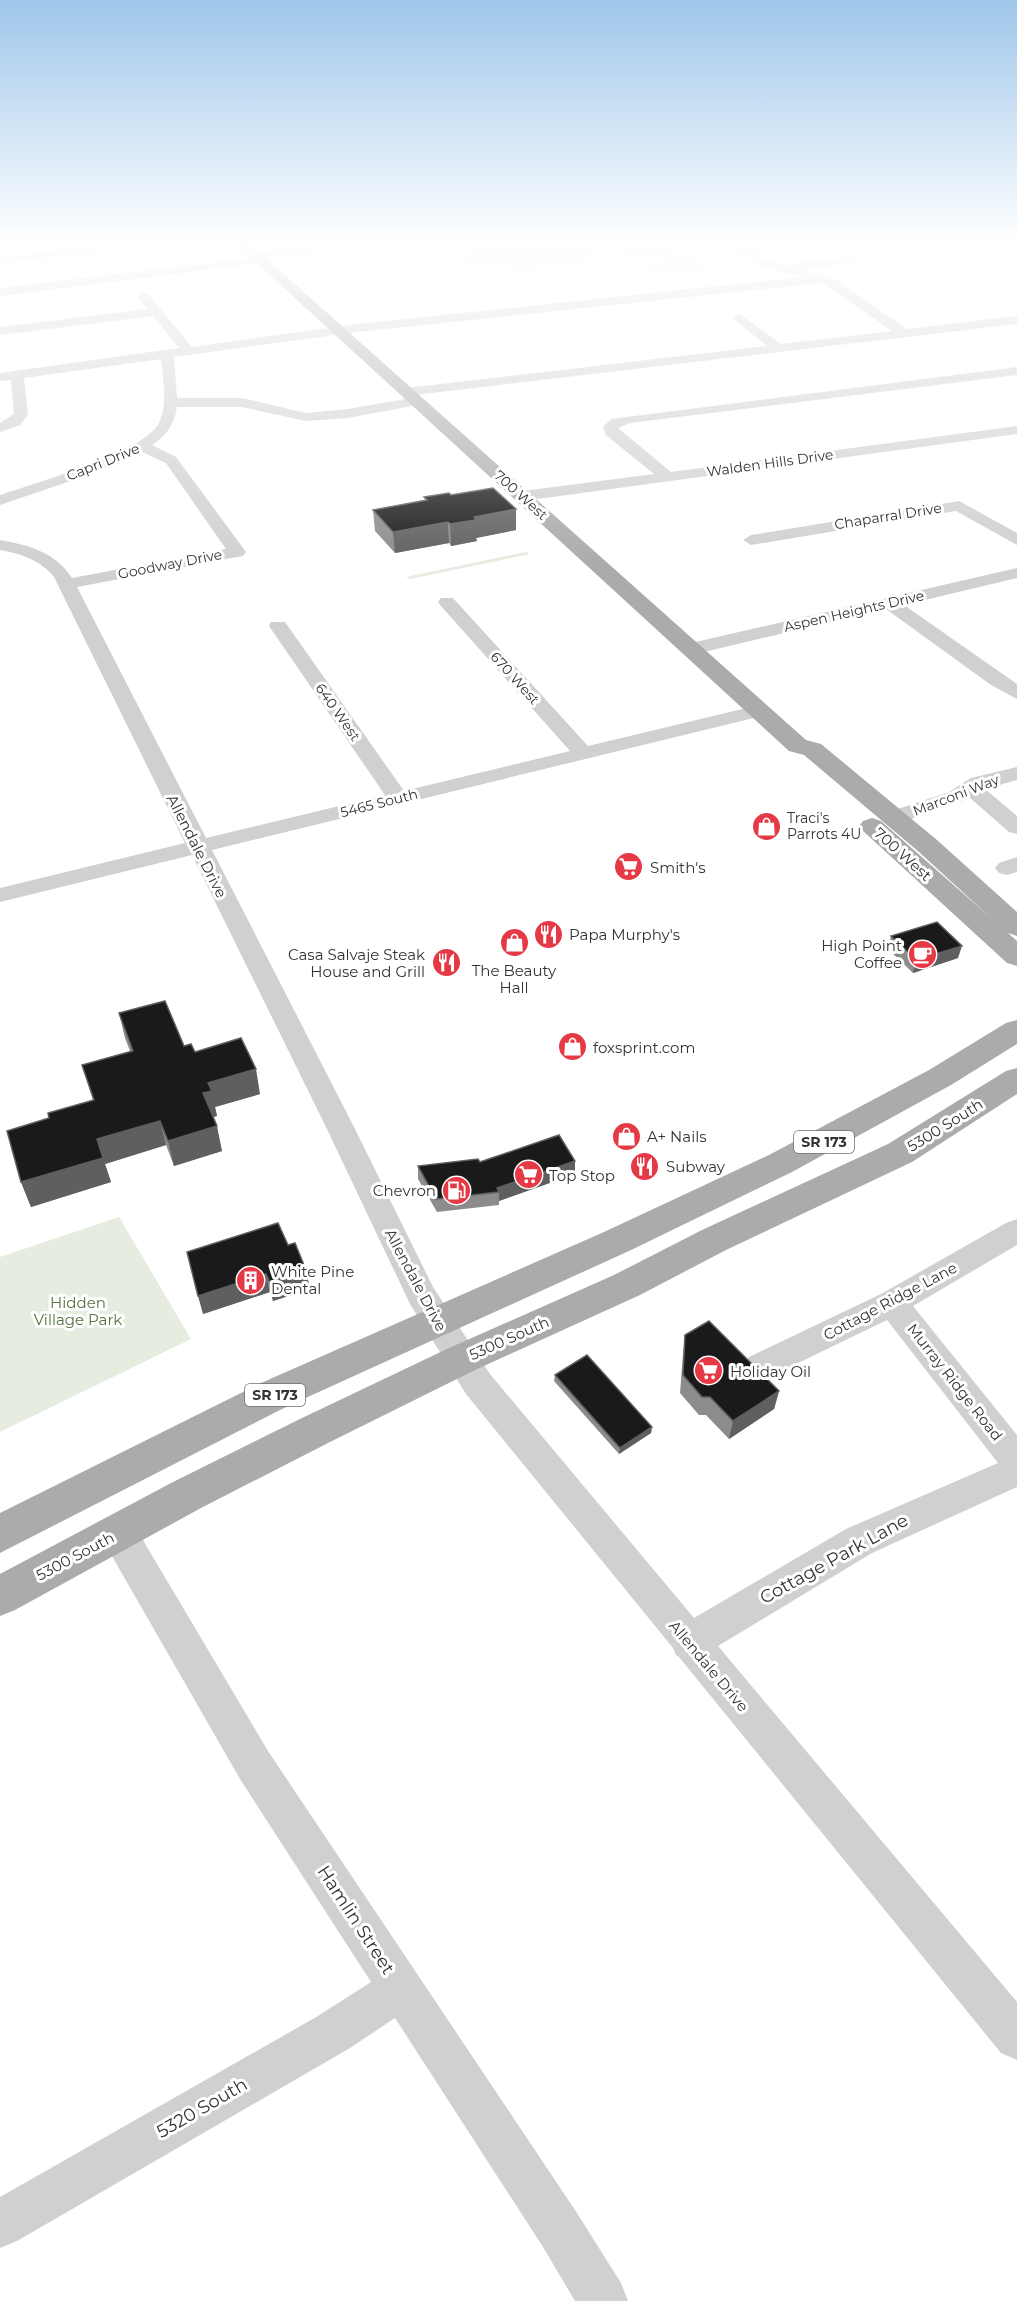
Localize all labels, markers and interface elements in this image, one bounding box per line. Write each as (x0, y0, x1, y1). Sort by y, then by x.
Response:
street label: Capri Drive (64, 439, 142, 485)
street label: Walden Hills Drive (705, 445, 835, 481)
street label: 700 West (490, 466, 552, 524)
street label: Chaparral Drive (833, 499, 943, 533)
street label: Goodway Drive (116, 545, 224, 583)
street label: Aspen Heights Drive (782, 586, 926, 636)
street label: 670 West (487, 648, 544, 708)
street label: 640 West (312, 680, 365, 745)
street label: Marconi Way (910, 770, 1002, 820)
street label: 5465 South (338, 785, 420, 821)
street label: Allendale Drive (163, 791, 231, 901)
place label: Traci's Parrots 4U (787, 809, 861, 843)
shop icon: Traci's Parrots 4U (750, 810, 782, 842)
street label: 700 West (870, 823, 936, 885)
supermarket icon: Smith's (613, 851, 645, 883)
place label: Smith's (650, 858, 706, 877)
restaurant icon: Papa Murphy's (532, 918, 564, 950)
place label: Papa Murphy's (569, 925, 680, 944)
shop icon: The Beauty Hall (498, 927, 530, 959)
place label: High Point Coffee (821, 936, 902, 972)
cafe icon: High Point Coffee (907, 938, 939, 970)
place label: Casa Salvaje Steak House and Grill (288, 945, 425, 981)
restaurant icon: Casa Salvaje Steak House and Grill (430, 947, 462, 979)
place label: The Beauty Hall (472, 961, 557, 997)
shop icon: foxsprint.com (556, 1031, 588, 1063)
place label: foxsprint.com (593, 1038, 695, 1057)
street label: 5300 South (904, 1094, 986, 1156)
shop icon: A+ Nails (610, 1120, 642, 1152)
place label: A+ Nails (647, 1127, 707, 1146)
road number: SR 173 (794, 1131, 854, 1153)
restaurant icon: Subway (629, 1150, 661, 1182)
place label: Subway (666, 1157, 726, 1176)
supermarket icon: Top Stop (512, 1159, 544, 1191)
place label: Top Stop (549, 1166, 615, 1185)
fuel station icon: Chevron (441, 1174, 473, 1206)
place label: Chevron (373, 1181, 436, 1200)
street label: Allendale Drive (381, 1225, 451, 1335)
street label: Cottage Ridge Lane (820, 1258, 960, 1344)
place label: White Pine Dental (271, 1262, 354, 1298)
building icon: White Pine Dental (234, 1264, 266, 1296)
park label: Hidden Village Park (34, 1293, 122, 1329)
street label: 5300 South (466, 1312, 552, 1364)
street label: Murray Ridge Road (903, 1319, 1007, 1445)
supermarket icon: Holiday Oil (693, 1355, 725, 1387)
place label: Holiday Oil (730, 1362, 811, 1381)
road number: SR 173 (245, 1384, 305, 1406)
street label: Cottage Park Lane (756, 1509, 912, 1609)
street label: 5300 South (33, 1528, 117, 1584)
street label: Allendale Drive (665, 1616, 753, 1716)
street label: Hamlin Street (313, 1861, 399, 1979)
street label: 5320 South (153, 2073, 251, 2143)

